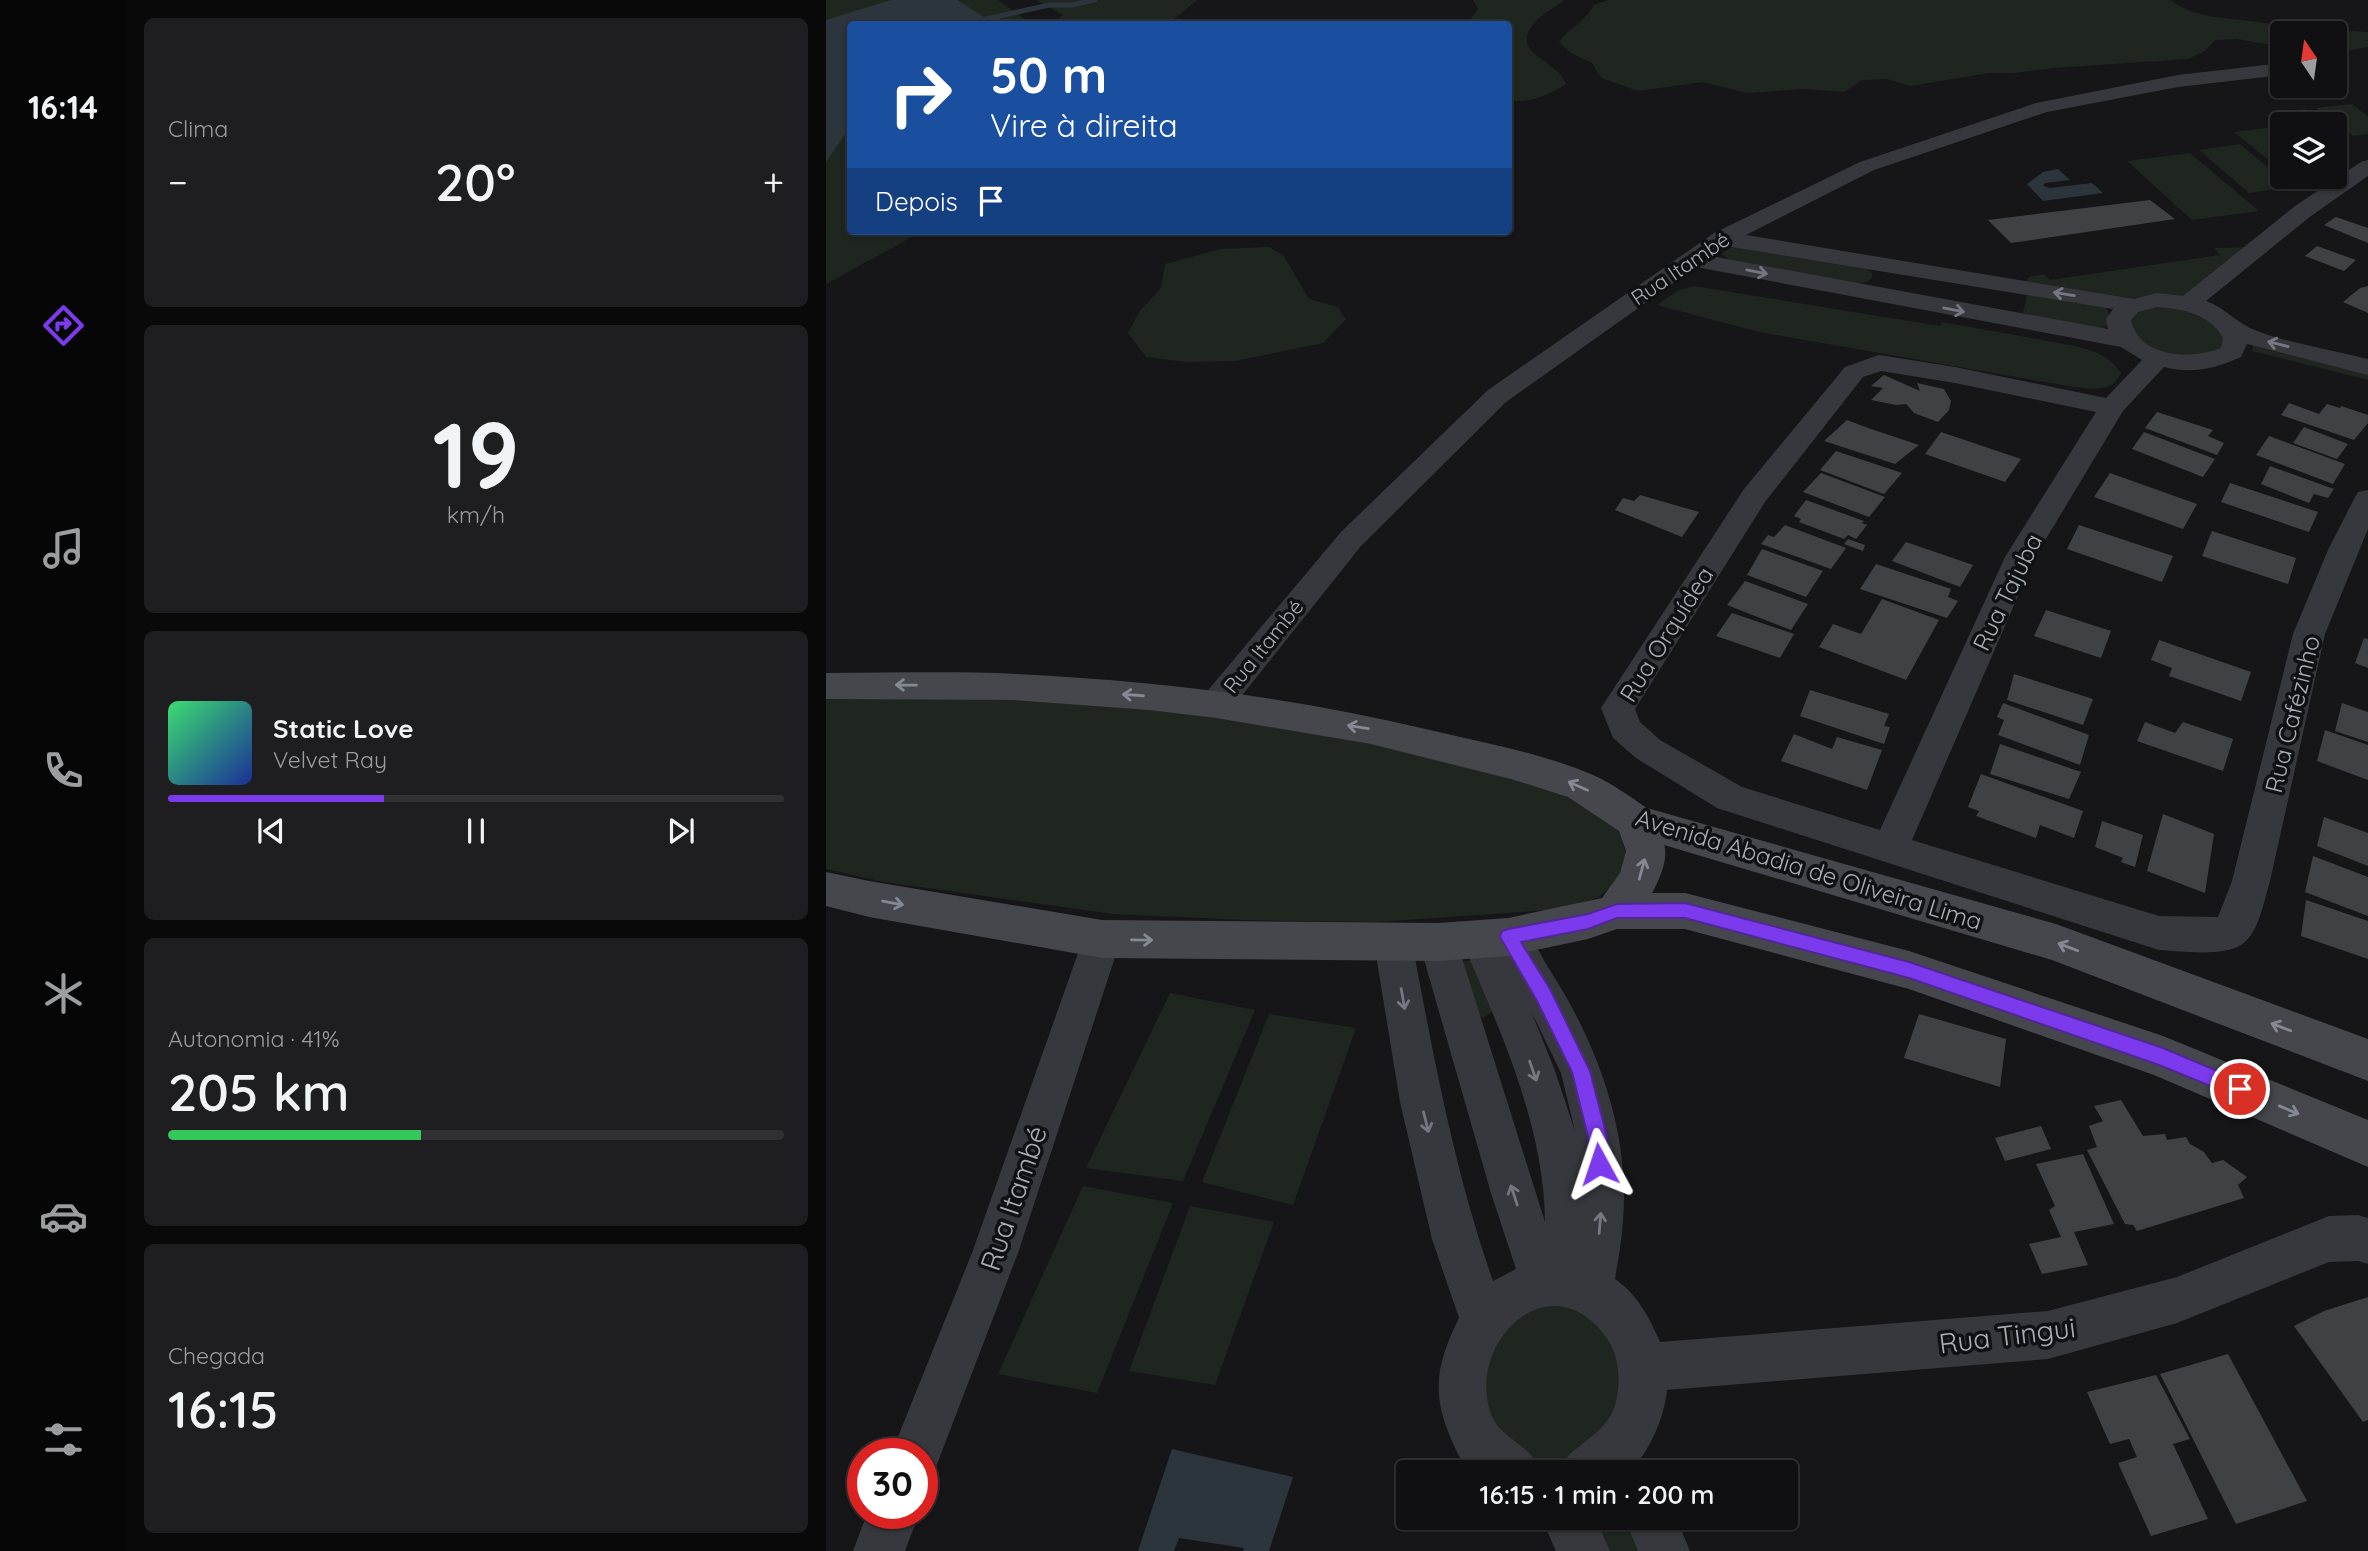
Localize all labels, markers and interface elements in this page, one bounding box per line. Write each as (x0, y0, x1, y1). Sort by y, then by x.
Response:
north arrow (2270, 21, 2347, 98)
map controls (2270, 21, 2347, 189)
text: 50 m (990, 44, 1107, 105)
icon: right (875, 49, 966, 140)
text: 16:14 (28, 87, 98, 127)
text: Vire à direita (990, 105, 1178, 145)
button: layers (2270, 112, 2347, 189)
text: Clima (168, 114, 228, 143)
text: 20° (435, 149, 515, 214)
text: − (168, 158, 188, 206)
text: + (763, 158, 784, 206)
icon: arrive (972, 182, 1010, 220)
text: Depois (875, 185, 958, 218)
street label: Rua Itambé (1626, 226, 1734, 310)
one-way arrow (1746, 266, 1768, 279)
one-way arrow (2053, 287, 2076, 300)
icon: directions (39, 301, 88, 350)
one-way arrow (1942, 303, 1965, 317)
one-way arrow (2267, 337, 2290, 350)
text: 19 (432, 397, 520, 511)
text: km/h (447, 500, 505, 529)
icon: music (39, 524, 88, 573)
street label: Rua Tajuba (1966, 529, 2048, 655)
street label: Rua Orquídea (1613, 561, 1719, 707)
street label: Rua Itambé (1217, 594, 1309, 698)
street label: Rua Cafézinho (2258, 632, 2326, 796)
one-way arrow (895, 678, 918, 692)
one-way arrow (1122, 688, 1145, 701)
text: Static Love (273, 712, 414, 745)
one-way arrow (1347, 720, 1370, 733)
text: Velvet Ray (273, 745, 387, 774)
icon: phone (39, 746, 88, 795)
one-way arrow (1568, 779, 1589, 792)
street label: Avenida Abadia de Oliveira Lima (1632, 802, 1986, 936)
icon: previous (252, 812, 290, 850)
icon: pause (457, 812, 495, 850)
icon: next (662, 812, 700, 850)
one-way arrow (1636, 858, 1649, 880)
one-way arrow (881, 897, 904, 910)
one-way arrow (1130, 933, 1153, 946)
one-way arrow (2058, 940, 2080, 953)
icon: climate (39, 969, 88, 1018)
one-way arrow (1397, 987, 1410, 1010)
one-way arrow (2271, 1020, 2293, 1033)
text: Autonomia · 41% (168, 1024, 340, 1053)
text: 205 km (168, 1059, 350, 1124)
one-way arrow (1528, 1059, 1540, 1081)
pin (2210, 1059, 2270, 1119)
icon: arrive (2221, 1070, 2259, 1108)
one-way arrow (2278, 1105, 2300, 1118)
one-way arrow (1420, 1110, 1433, 1133)
street label: Rua Itambé (972, 1121, 1054, 1275)
position arrow (1562, 1127, 1636, 1201)
one-way arrow (1507, 1184, 1520, 1206)
icon: car (39, 1192, 88, 1241)
one-way arrow (1594, 1212, 1607, 1234)
street label: Rua Tingui (1937, 1309, 2077, 1361)
text: Chegada (168, 1341, 265, 1370)
text: 16:15 (168, 1376, 278, 1441)
icon: filters (39, 1415, 88, 1464)
speed limit sign: 30 (847, 1438, 938, 1529)
text: 16:15 · 1 min · 200 m (1480, 1478, 1715, 1511)

